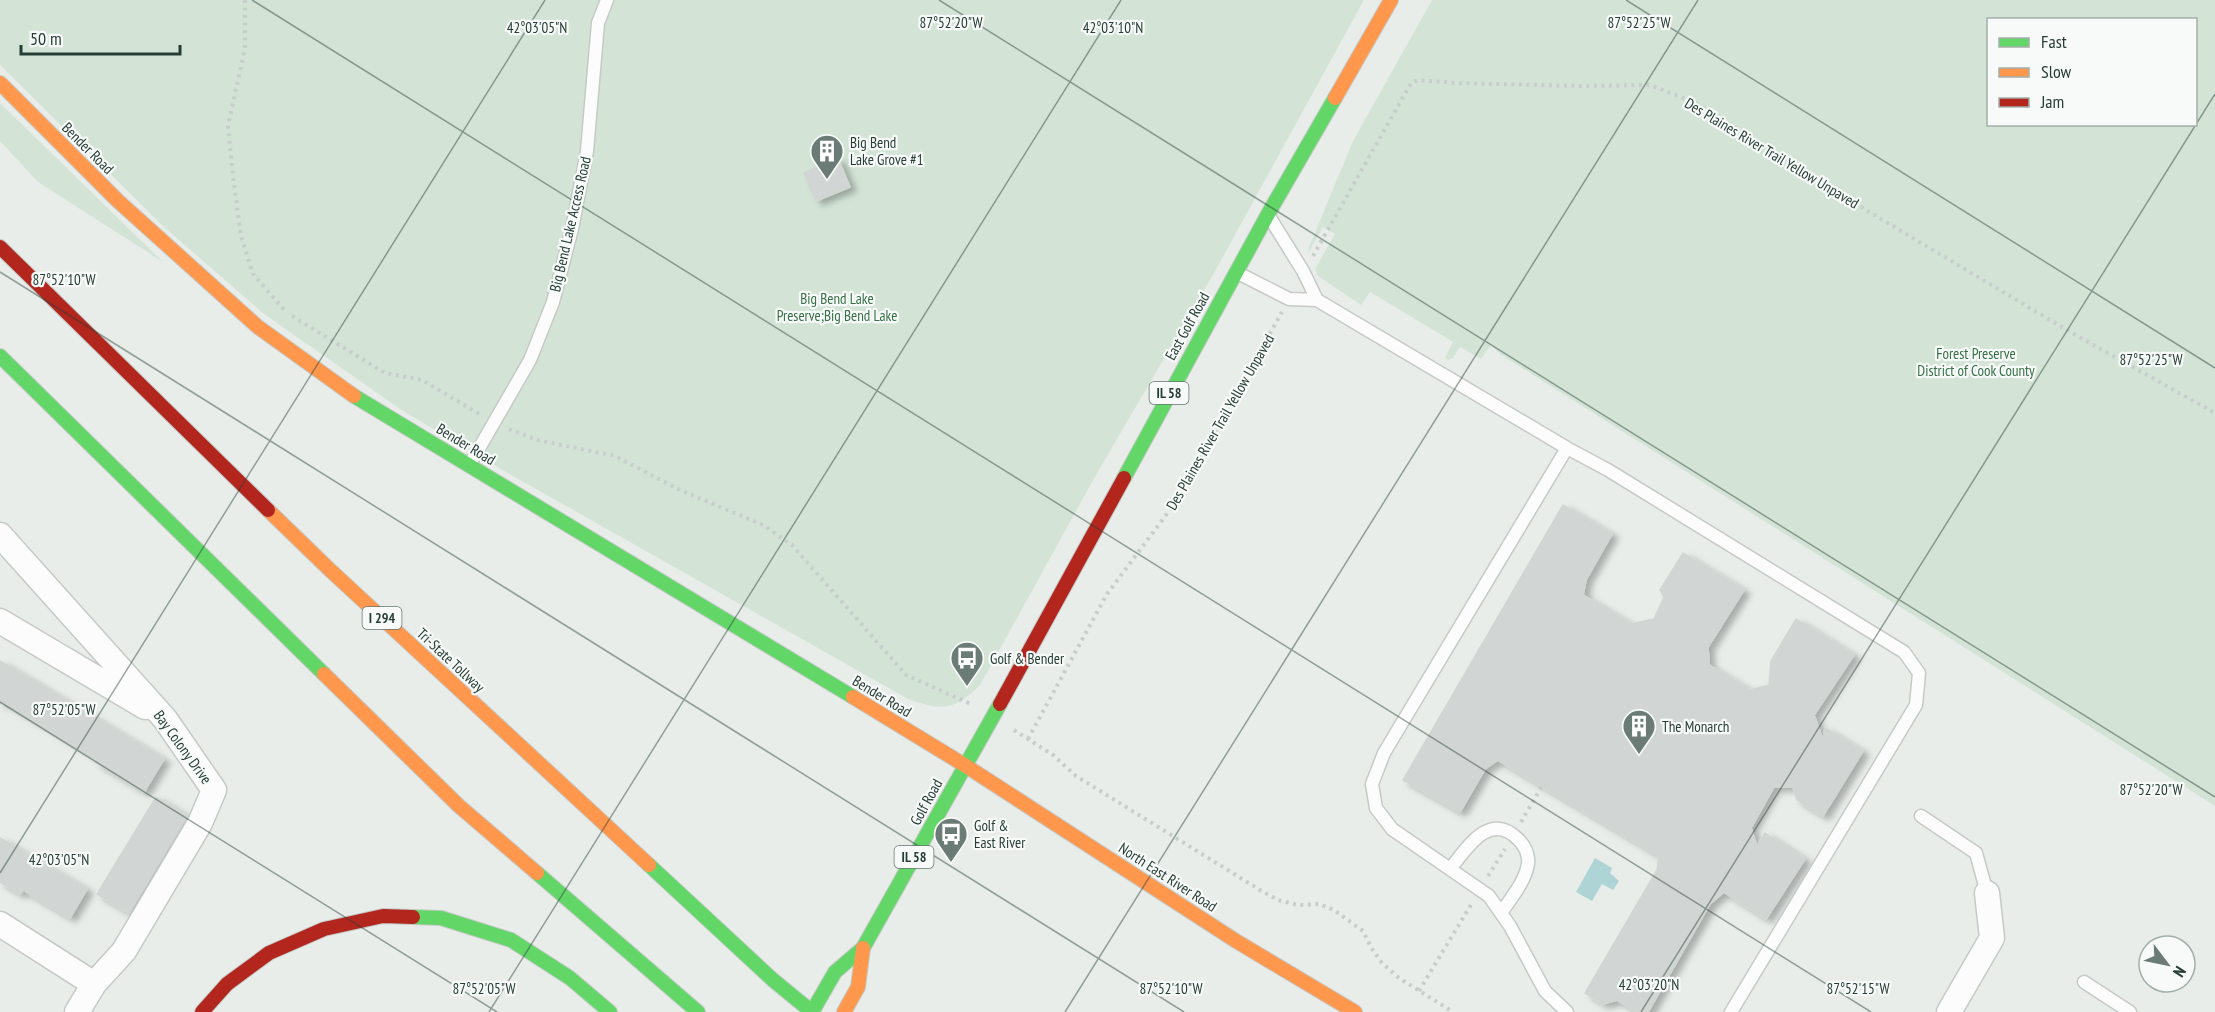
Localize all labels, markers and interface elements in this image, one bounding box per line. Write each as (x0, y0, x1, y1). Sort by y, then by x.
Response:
text: 87°52'20"W (919, 13, 983, 32)
text: 87°52'25"W (1607, 13, 1671, 32)
scale bar (21, 18, 180, 56)
text: 42°03'05"N (507, 18, 567, 37)
text: 42°03'10"N (1083, 18, 1143, 37)
legend (1987, 18, 2197, 126)
text: 50 m (30, 27, 62, 50)
text: Fast (2041, 30, 2067, 53)
text: Slow (2041, 60, 2072, 83)
text: Jam (2040, 90, 2064, 113)
street label: Des Plaines River Trail Yellow Unpaved (1681, 93, 1863, 213)
street label: Bender Road (58, 118, 118, 178)
building icon: Big Bend Lake Grove #1 (809, 133, 845, 180)
place label: Big Bend Lake Grove #1 (850, 133, 924, 169)
street label: Big Bend Lake Access Road (545, 154, 595, 294)
text: 87°52'10"W (32, 270, 96, 289)
park label: Big Bend Lake Preserve;Big Bend Lake (777, 289, 897, 325)
street label: East Golf Road (1161, 289, 1213, 363)
street label: Des Plaines River Trail Yellow Unpaved (1162, 331, 1278, 513)
park label: Forest Preserve District of Cook County (1917, 344, 2035, 380)
text: 87°52'25"W (2119, 350, 2183, 369)
road number: IL 58 (1150, 382, 1188, 404)
street label: Bender Road (433, 419, 499, 469)
road number: I 294 (362, 607, 401, 629)
street label: Tri-State Tollway (413, 624, 489, 696)
bus stop icon: Golf & Bender (949, 640, 985, 687)
place label: Golf & Bender (990, 649, 1065, 668)
street label: Bender Road (849, 671, 915, 721)
text: 87°52'05"W (32, 700, 96, 719)
street label: Bay Colony Drive (150, 706, 216, 788)
building icon: The Monarch (1621, 708, 1657, 755)
place label: The Monarch (1662, 717, 1729, 736)
street label: Golf Road (906, 776, 946, 828)
text: 87°52'20"W (2119, 780, 2183, 799)
bus stop icon: Golf & East River (933, 816, 969, 863)
place label: Golf & East River (974, 816, 1026, 852)
street label: North East River Road (1115, 838, 1221, 916)
road number: IL 58 (894, 846, 934, 868)
text: 42°03'05"N (29, 850, 89, 869)
north arrow (2137, 934, 2197, 994)
text: N (2169, 963, 2190, 981)
text: 42°03'20"N (1619, 975, 1679, 994)
text: 87°52'05"W (452, 979, 516, 998)
text: 87°52'10"W (1139, 979, 1203, 998)
text: 87°52'15"W (1826, 979, 1890, 998)

